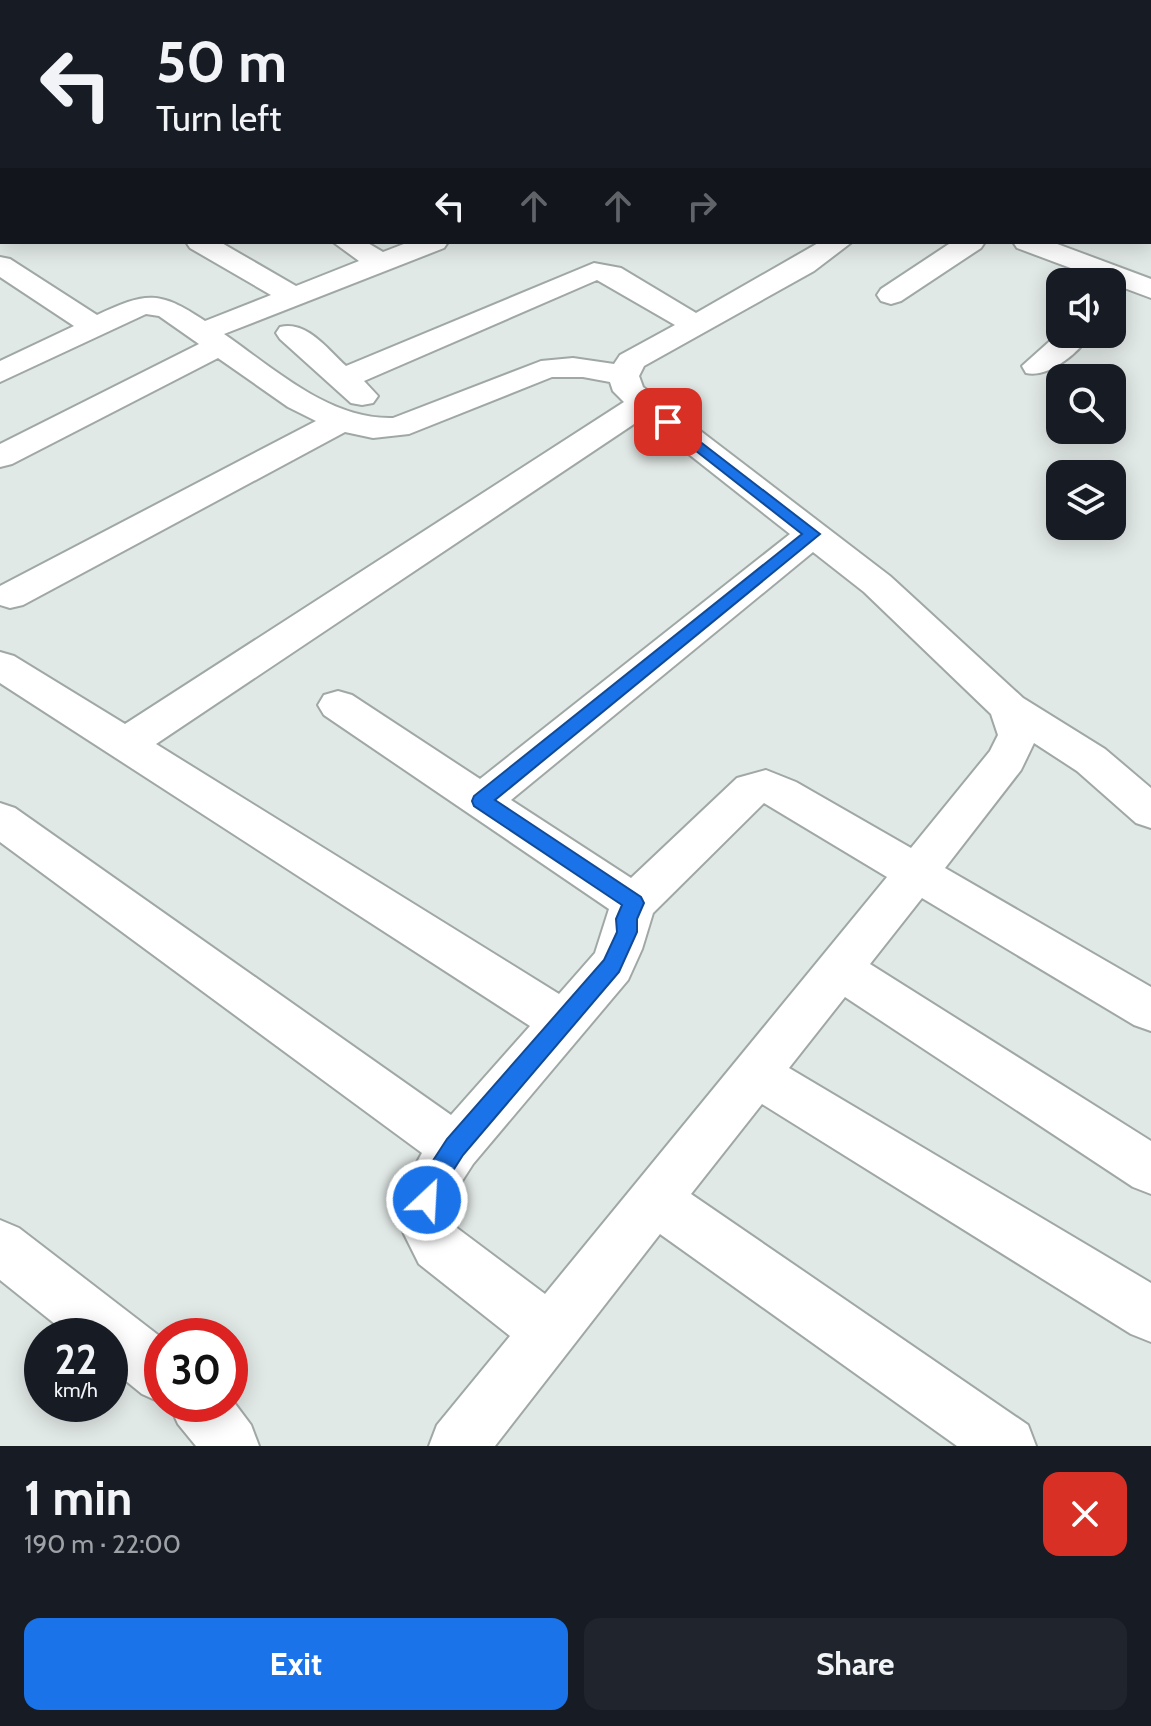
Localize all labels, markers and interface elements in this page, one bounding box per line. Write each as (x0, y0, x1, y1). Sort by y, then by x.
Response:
text: 50 m (156, 28, 287, 96)
icon: left (24, 32, 128, 136)
text: Turn left (156, 96, 281, 140)
icon: left (428, 184, 472, 228)
icon: ahead (512, 184, 556, 228)
icon: ahead (596, 184, 640, 228)
icon: right (680, 184, 724, 228)
map controls (1046, 268, 1126, 540)
button: sound (1046, 268, 1126, 348)
button: search (1046, 364, 1126, 444)
pin (634, 388, 702, 456)
icon: arrive (646, 400, 690, 444)
button: layers (1046, 460, 1126, 540)
position arrow (385, 1158, 469, 1242)
speed limit sign: 30 (144, 1318, 248, 1422)
text: 22 (55, 1335, 97, 1384)
text: km/h (54, 1378, 98, 1402)
text: 1 min (24, 1469, 132, 1527)
button: close (1043, 1472, 1127, 1556)
text: 190 m · 22:00 (24, 1528, 181, 1560)
button: Exit (24, 1618, 568, 1710)
button: Share (584, 1618, 1127, 1710)

